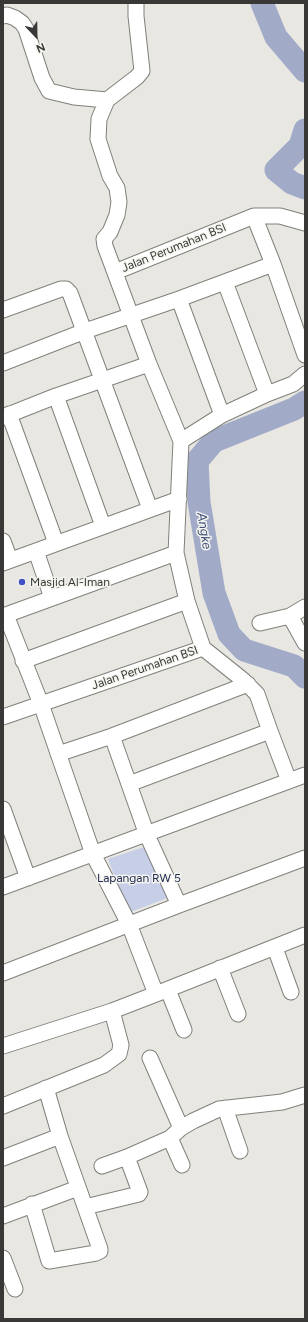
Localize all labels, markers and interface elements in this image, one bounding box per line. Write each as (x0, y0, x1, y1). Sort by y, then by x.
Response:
north arrow (16, 16, 56, 56)
text: N (34, 40, 47, 55)
street label: Jalan Perumahan BSI (120, 220, 228, 276)
water label: Angke (193, 512, 215, 550)
place label: Masjid Al-Iman (30, 575, 110, 589)
marker: Masjid Al-Iman (17, 577, 27, 587)
street label: Jalan Perumahan BSI (90, 643, 200, 693)
park label: Lapangan RW 5 (97, 871, 181, 885)

